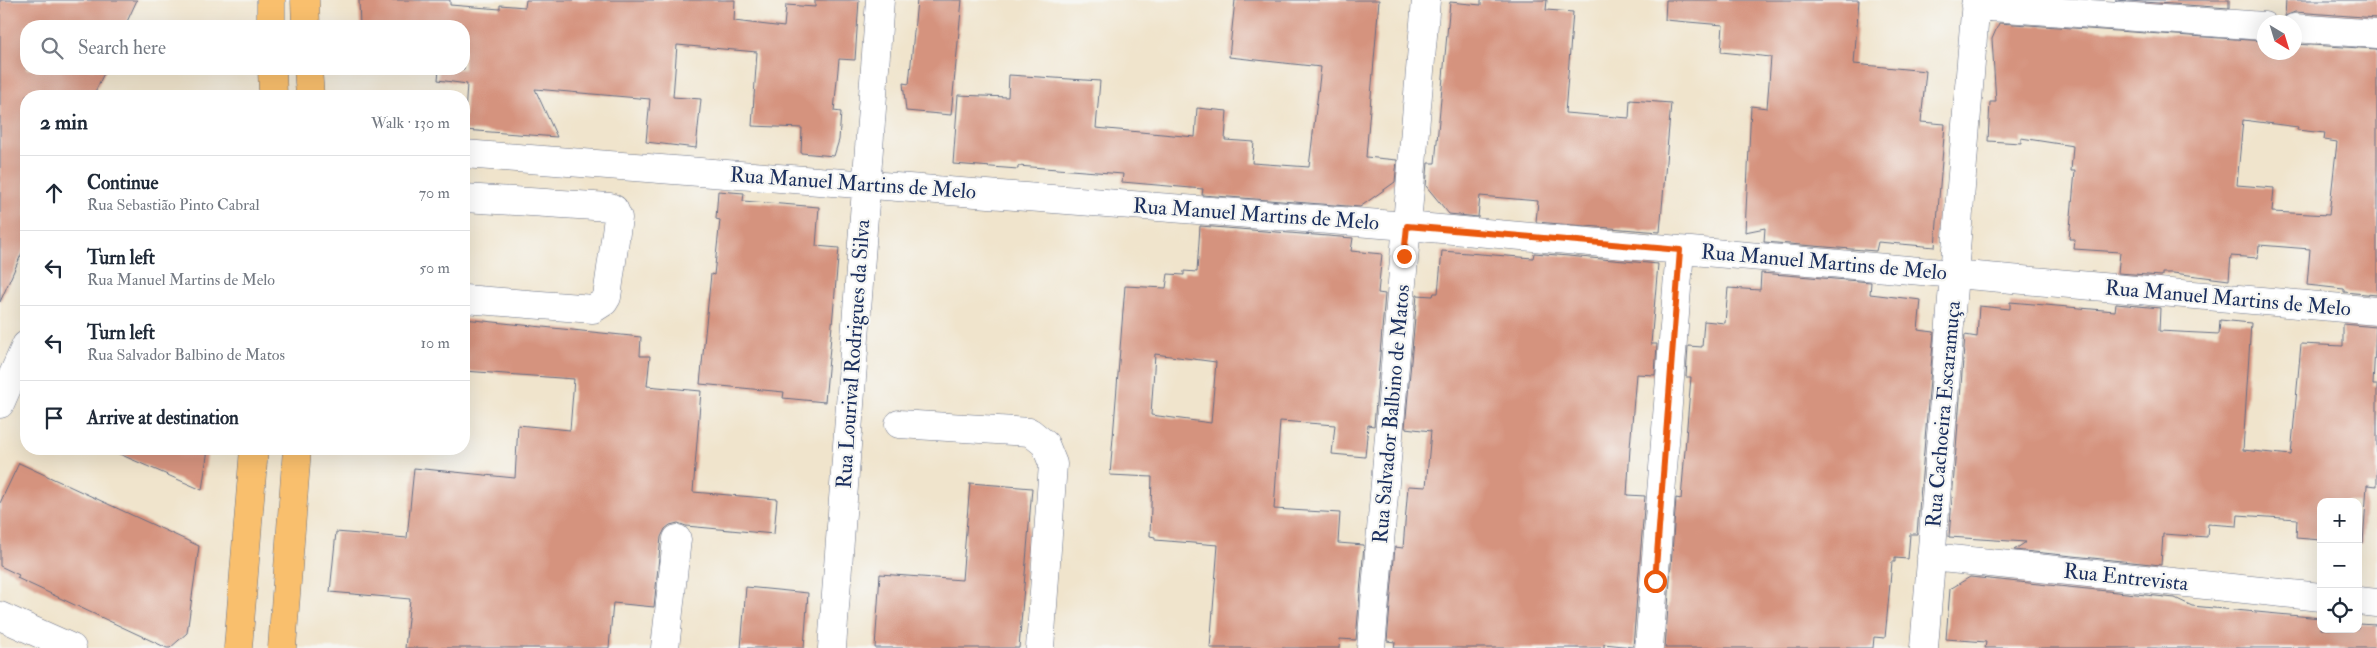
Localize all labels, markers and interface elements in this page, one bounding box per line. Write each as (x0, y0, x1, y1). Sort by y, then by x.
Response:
north arrow (2257, 15, 2302, 60)
search box (20, 20, 470, 75)
icon: search (38, 34, 66, 62)
text: Search here (78, 36, 166, 60)
text: 2 min (40, 109, 88, 136)
text: Walk · 130 m (371, 113, 450, 133)
street label: Rua Manuel Martins de Melo (729, 161, 977, 206)
text: Continue (87, 171, 158, 195)
icon: ahead (40, 179, 68, 207)
text: 70 m (419, 183, 450, 203)
street label: Rua Manuel Martins de Melo (1132, 192, 1380, 237)
text: Rua Sebastião Pinto Cabral (87, 195, 260, 215)
street label: Rua Lourival Rodrigues da Silva (831, 218, 876, 489)
street label: Rua Manuel Martins de Melo (1700, 238, 1948, 287)
route end (1393, 245, 1416, 268)
text: Turn left (87, 246, 155, 270)
icon: left (40, 254, 68, 282)
text: 50 m (419, 258, 450, 278)
text: Rua Manuel Martins de Melo (87, 270, 275, 290)
street label: Rua Manuel Martins de Melo (2104, 274, 2352, 323)
street label: Rua Salvador Balbino de Matos (1367, 283, 1416, 545)
street label: Rua Cachoeira Escaramuça (1920, 299, 1967, 529)
text: Turn left (87, 321, 155, 345)
icon: left (40, 329, 68, 357)
text: 10 m (420, 333, 450, 353)
text: Rua Salvador Balbino de Matos (87, 345, 285, 365)
icon: arrive (40, 404, 68, 432)
text: Arrive at destination (87, 406, 239, 430)
map controls (2317, 498, 2362, 633)
button: + (2317, 498, 2362, 543)
button: − (2317, 543, 2362, 588)
street label: Rua Entrevista (2062, 558, 2190, 598)
route start (1644, 570, 1667, 593)
button: locate (2317, 588, 2362, 633)

